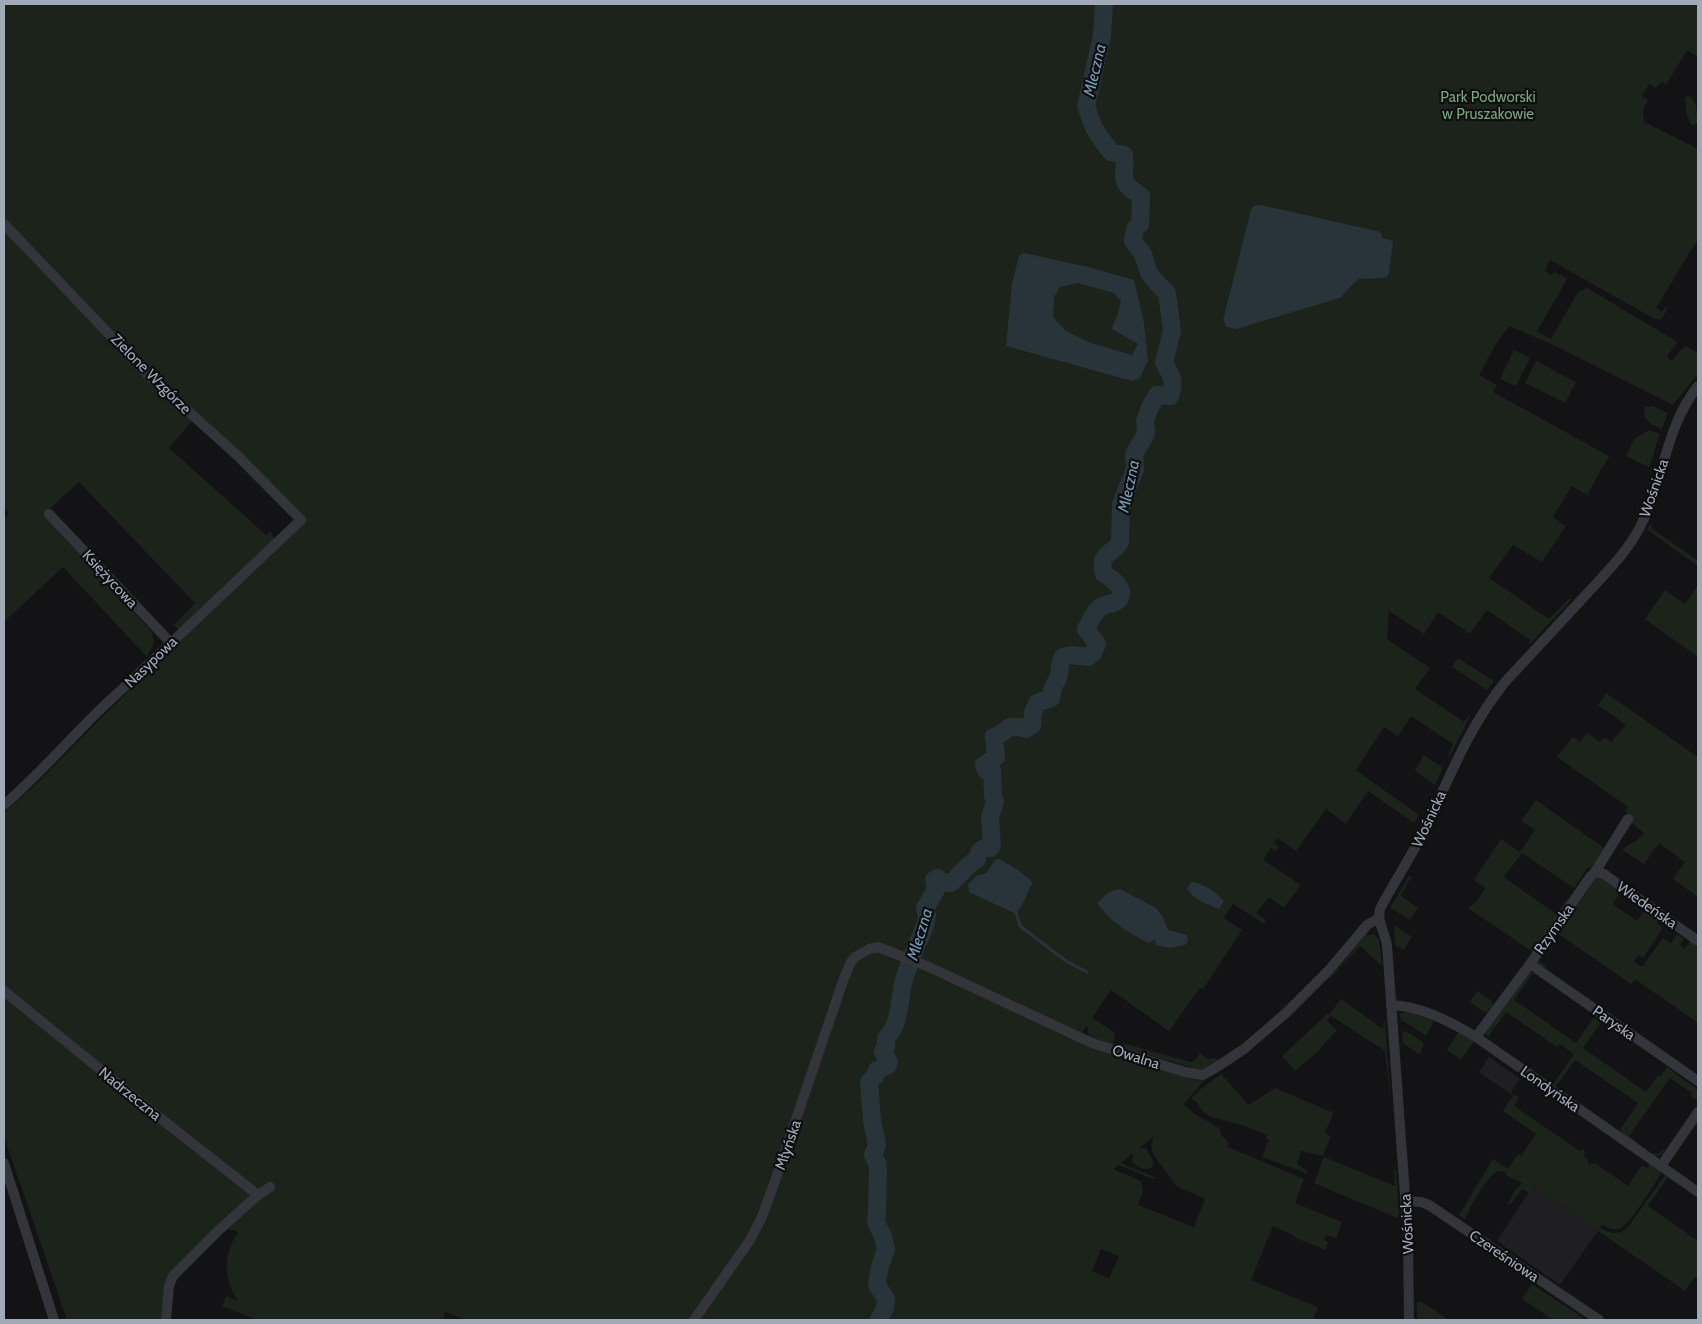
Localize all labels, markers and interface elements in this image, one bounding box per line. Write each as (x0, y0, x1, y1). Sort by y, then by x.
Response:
water label: Mleczna (1079, 42, 1110, 99)
park label: Park Podworski w Pruszakowie (1440, 88, 1536, 123)
street label: Zielone Wzgórze (107, 330, 195, 418)
street label: Wośnicka (1636, 456, 1673, 519)
water label: Mleczna (1113, 458, 1143, 515)
street label: Księżycowa (79, 546, 142, 612)
street label: Nasypowa (121, 632, 182, 691)
street label: Wośnicka (1408, 787, 1450, 850)
street label: Wiedeńska (1613, 878, 1681, 933)
street label: Rzymska (1530, 900, 1578, 957)
water label: Mleczna (902, 906, 936, 963)
street label: Paryska (1589, 1002, 1639, 1045)
street label: Owalna (1110, 1041, 1163, 1073)
street label: Londyńska (1517, 1062, 1584, 1116)
street label: Nadrzeczna (95, 1063, 165, 1125)
street label: Młyńska (771, 1117, 805, 1172)
street label: Wośnicka (1396, 1193, 1418, 1255)
street label: Czereśniowa (1466, 1226, 1543, 1286)

